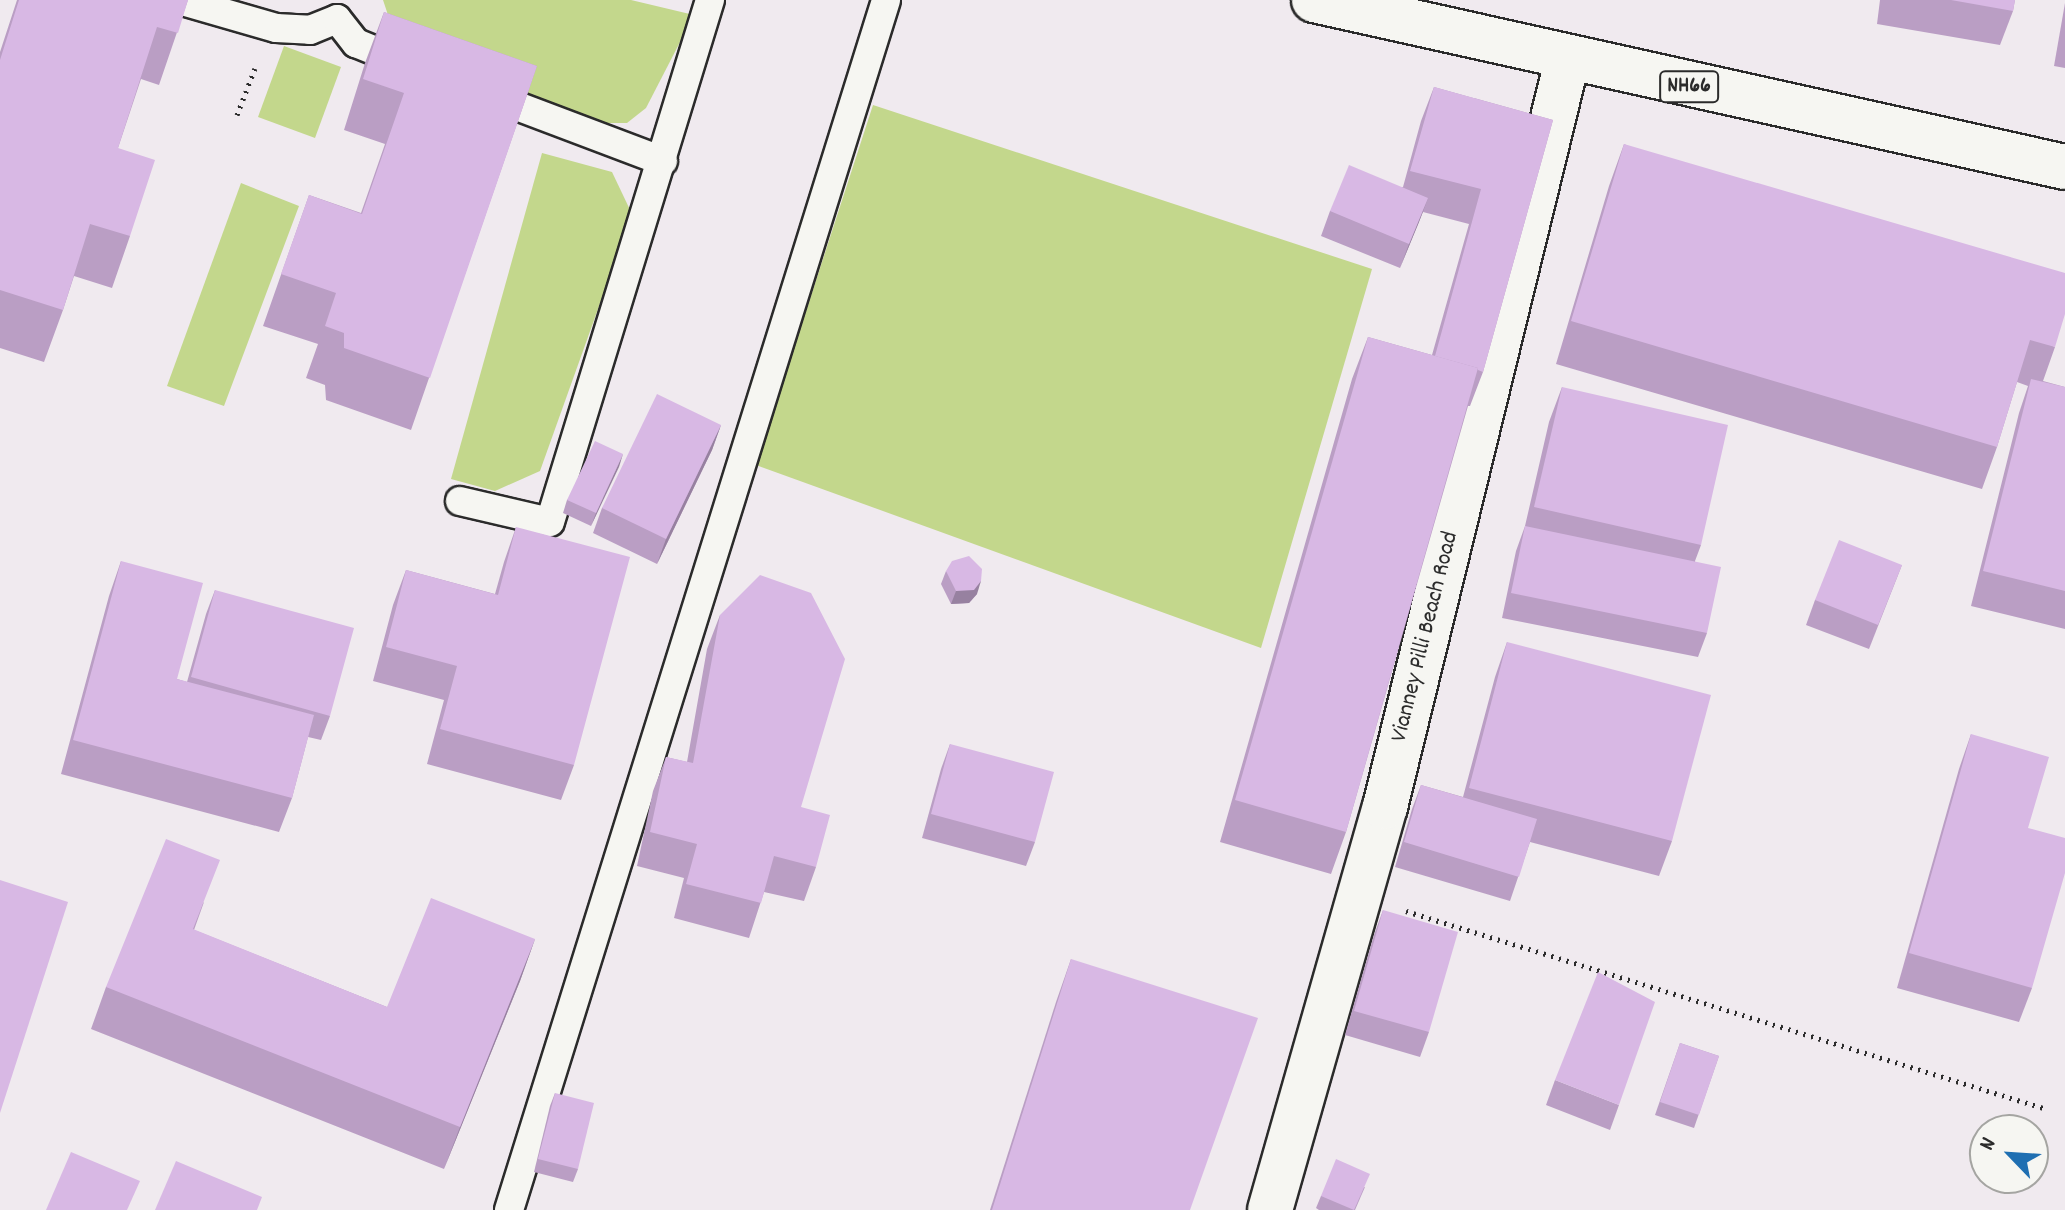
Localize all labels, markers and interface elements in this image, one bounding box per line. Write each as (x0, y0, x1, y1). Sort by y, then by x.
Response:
road number: NH66 (1659, 69, 1719, 105)
street label: Vianney Pilli Beach Road (1386, 529, 1466, 745)
north arrow (1969, 1114, 2049, 1194)
text: N (1972, 1133, 2005, 1156)

